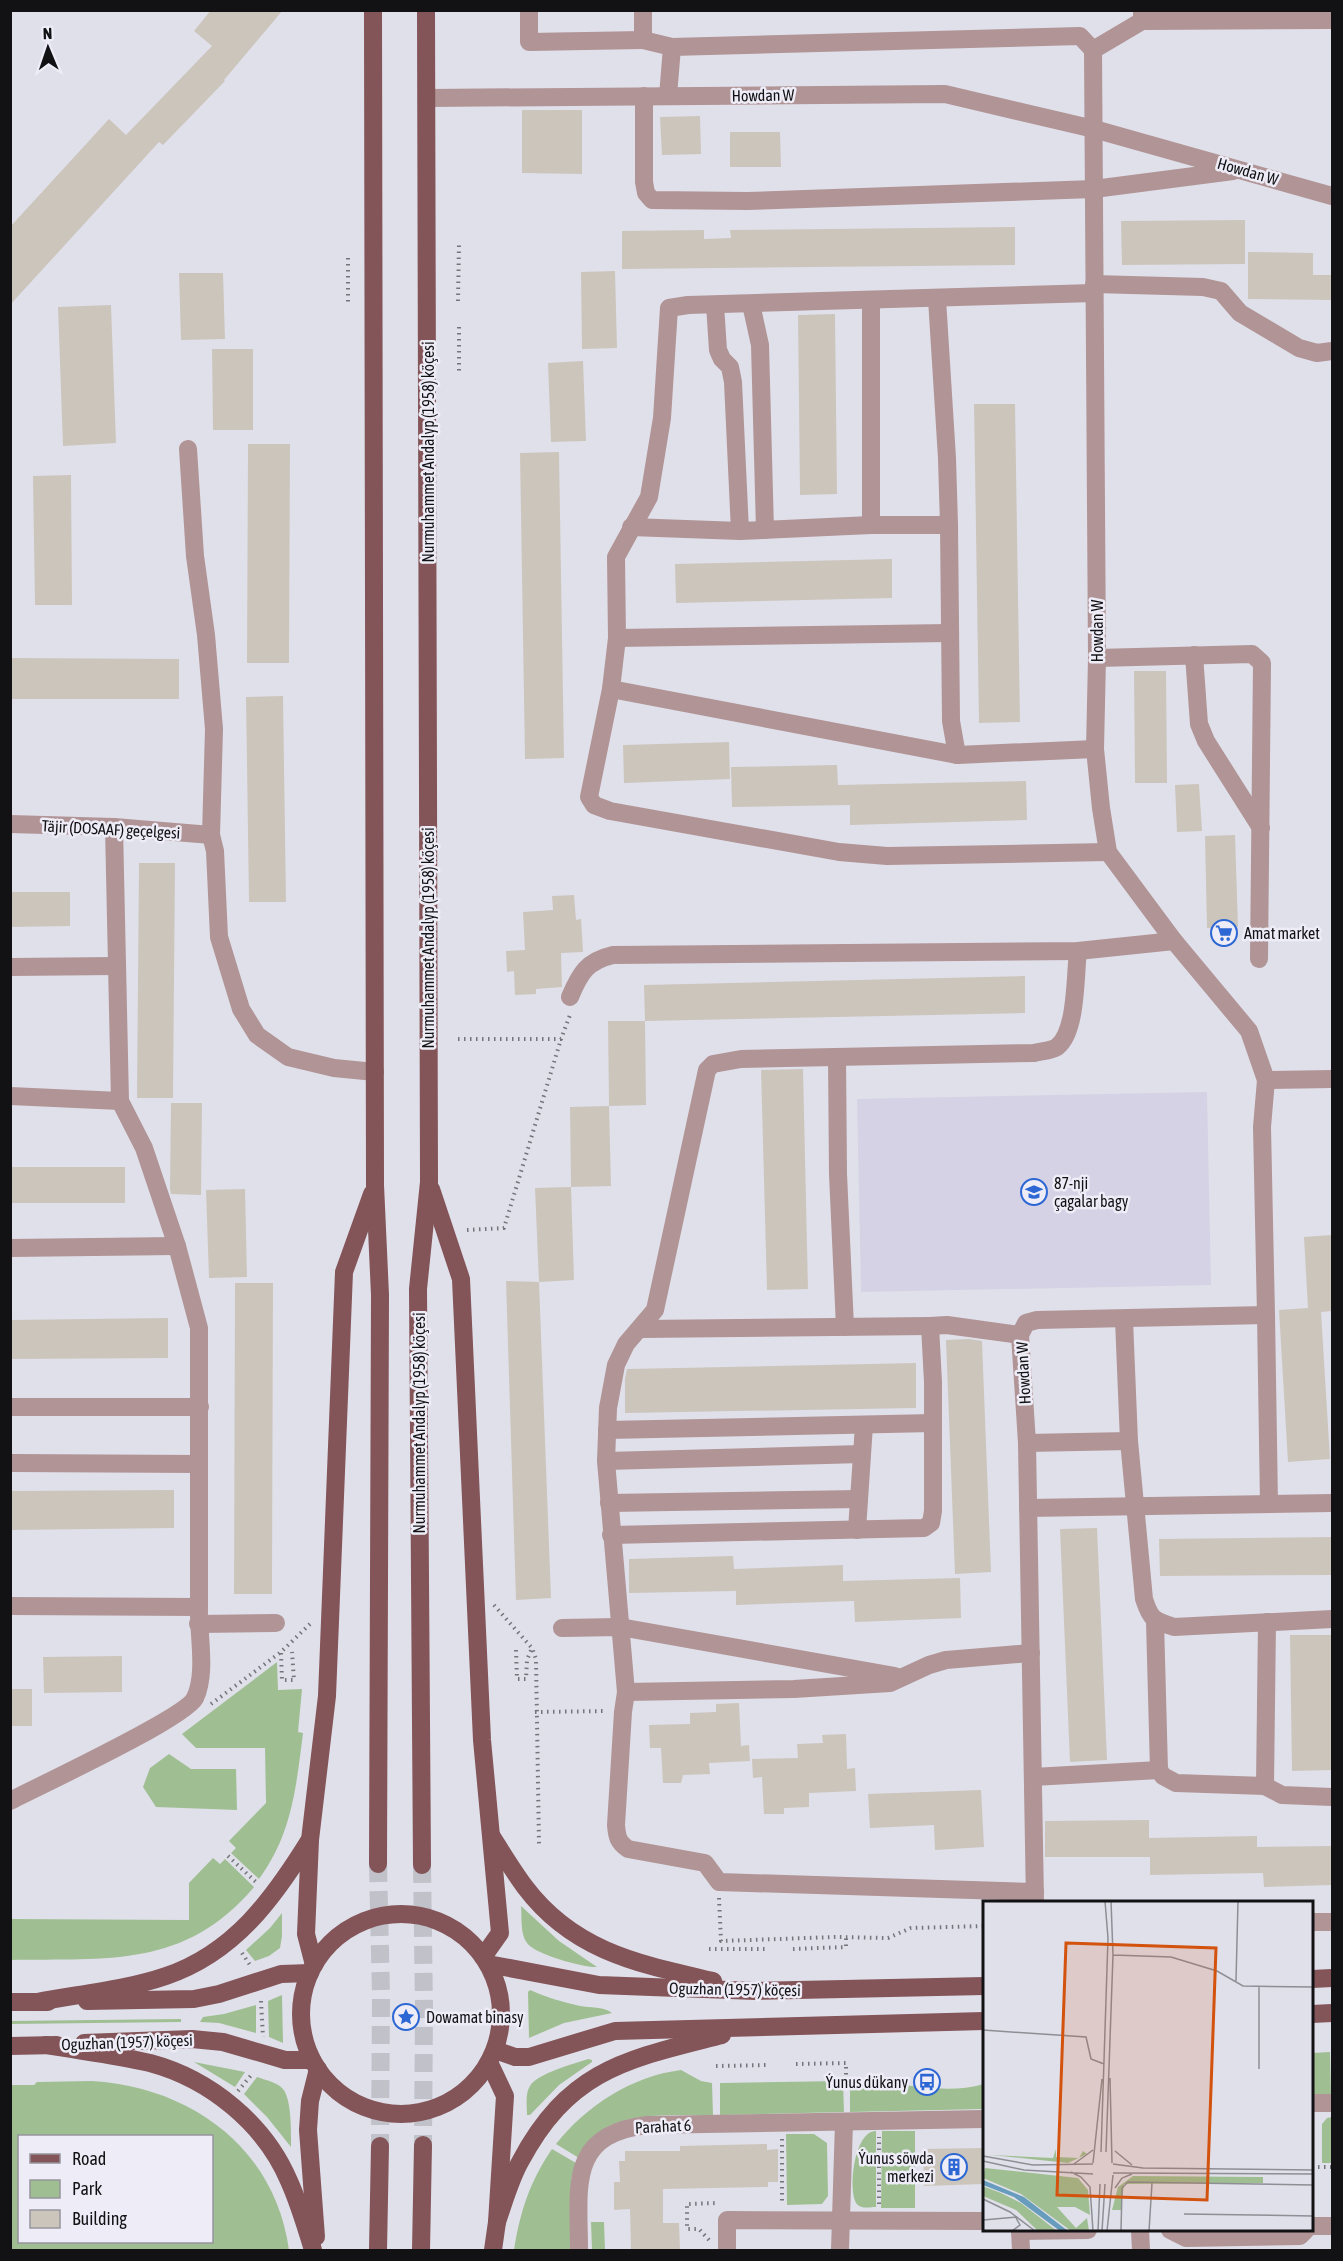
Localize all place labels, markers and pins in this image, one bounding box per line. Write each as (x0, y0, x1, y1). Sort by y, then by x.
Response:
supermarket icon: Amat market (1209, 918, 1239, 948)
place label: Amat market (1244, 924, 1320, 942)
place label: 87-nji çagalar bagy (1054, 1174, 1129, 1211)
school or university icon: 87-nji çagalar bagy (1019, 1177, 1049, 1207)
place icon: Dowamat binasy (391, 2002, 421, 2032)
place label: Dowamat binasy (426, 2008, 524, 2027)
bus stop icon: Ýunus dükany (912, 2067, 942, 2097)
place label: Ýunus dükany (826, 2073, 908, 2092)
place label: Ýunus söwda merkezi (858, 2149, 934, 2185)
building icon: Ýunus söwda merkezi (939, 2152, 969, 2182)

